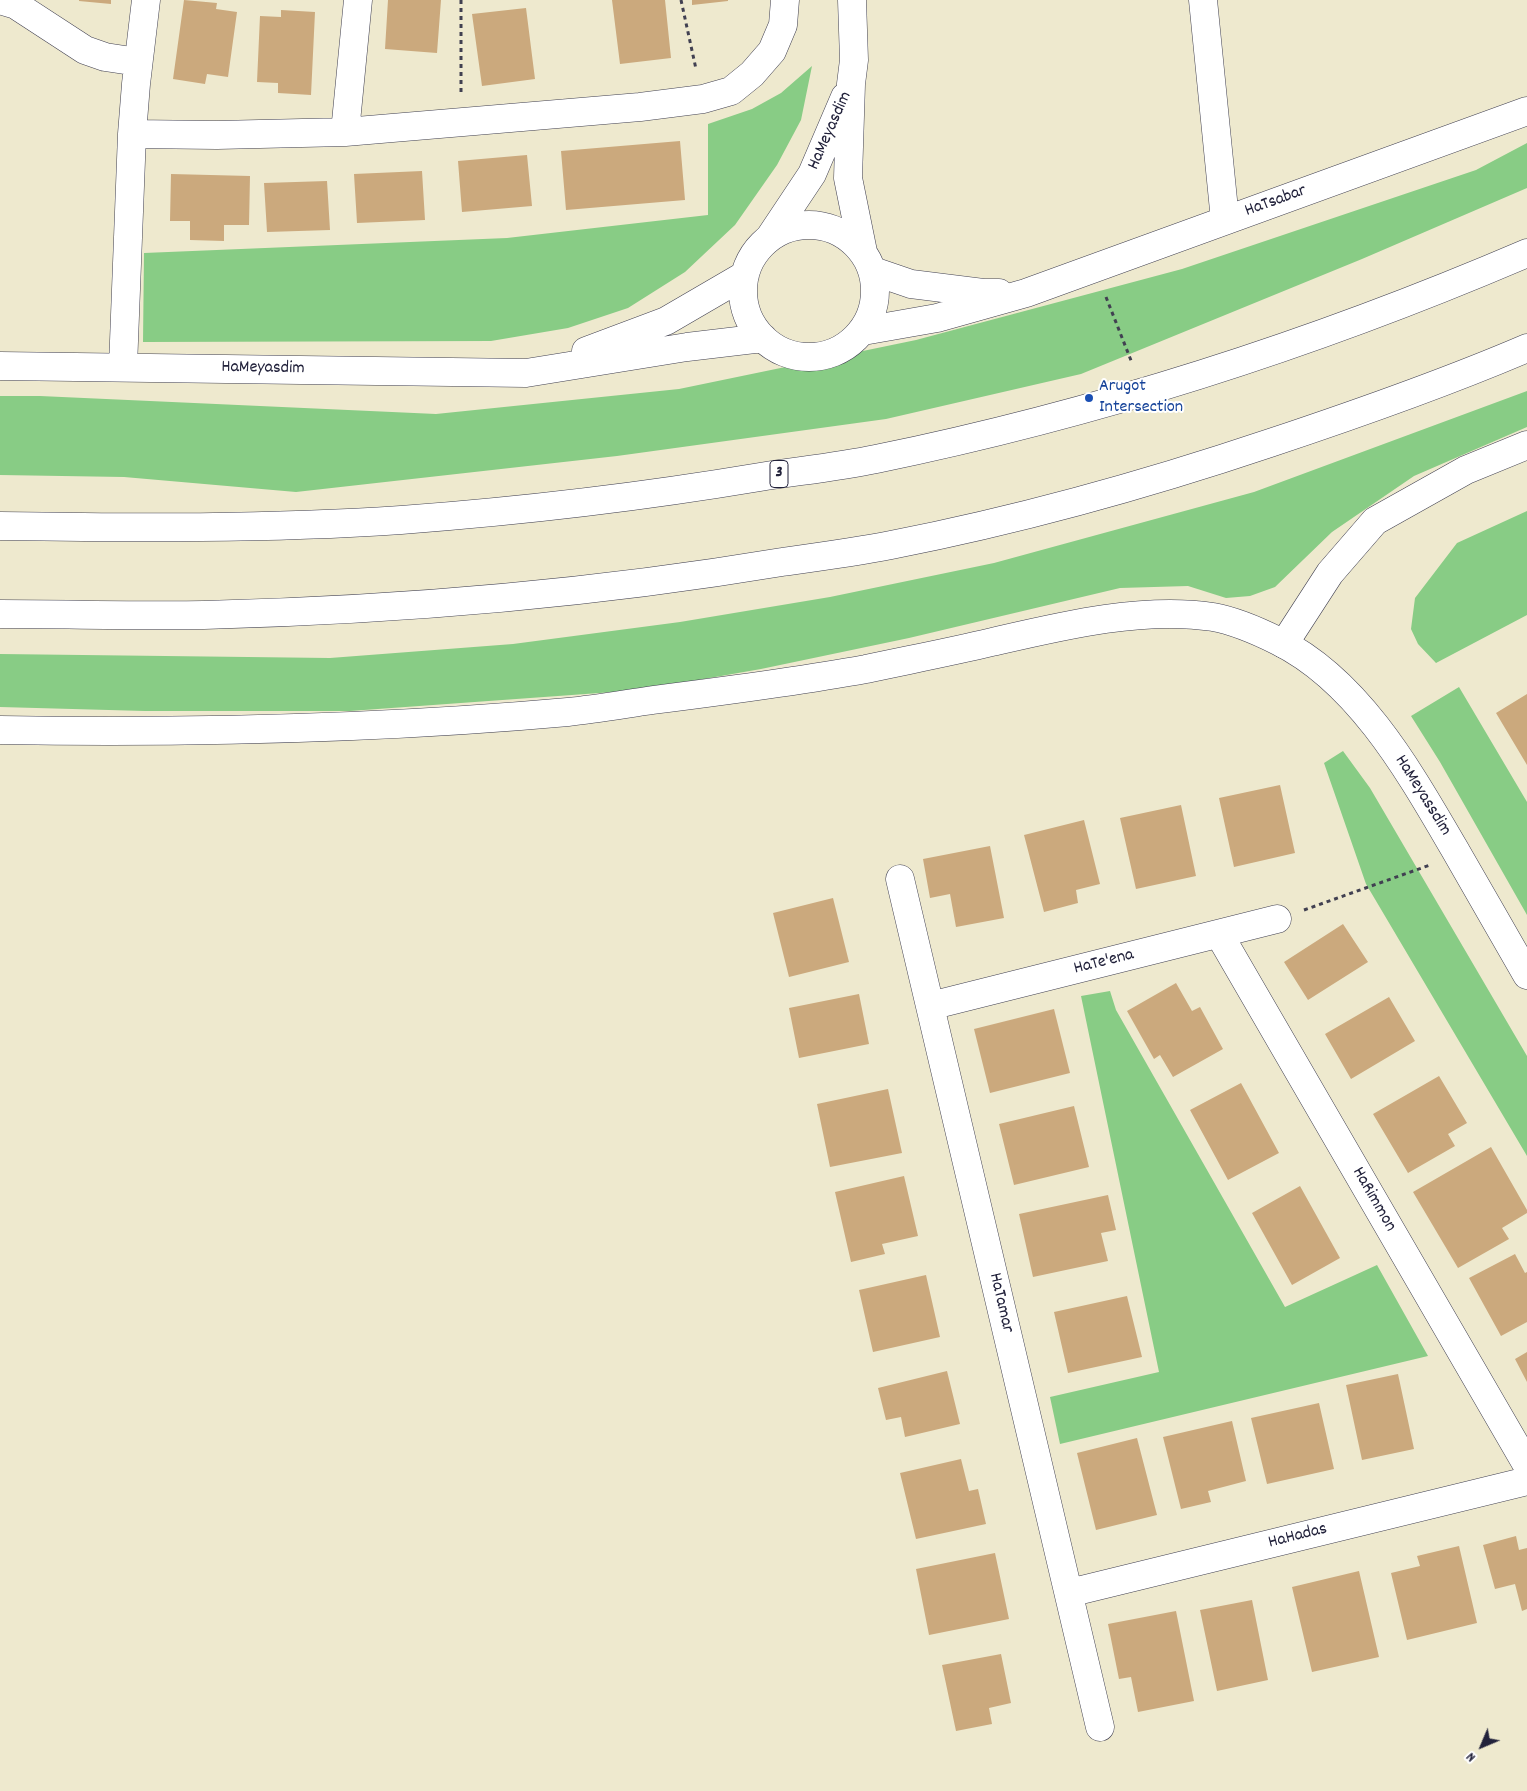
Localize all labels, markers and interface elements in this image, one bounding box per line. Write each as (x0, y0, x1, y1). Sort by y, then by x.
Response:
street label: HaMeyasdim (804, 88, 858, 174)
street label: HaTsabar (1242, 181, 1310, 223)
street label: HaMeyasdim (221, 357, 305, 381)
place label: Arugot Intersection (1099, 377, 1183, 419)
marker: Arugot Intersection (1083, 392, 1095, 404)
road number: 3 (770, 460, 788, 488)
street label: HaMeyassdim (1389, 752, 1455, 840)
street label: HaTe'ena (1072, 945, 1136, 981)
street label: HaRimmon (1346, 1164, 1400, 1236)
street label: HaTamar (983, 1271, 1017, 1335)
street label: HaHadas (1266, 1519, 1330, 1555)
north arrow (1457, 1721, 1507, 1771)
text: N (1462, 1747, 1481, 1766)

